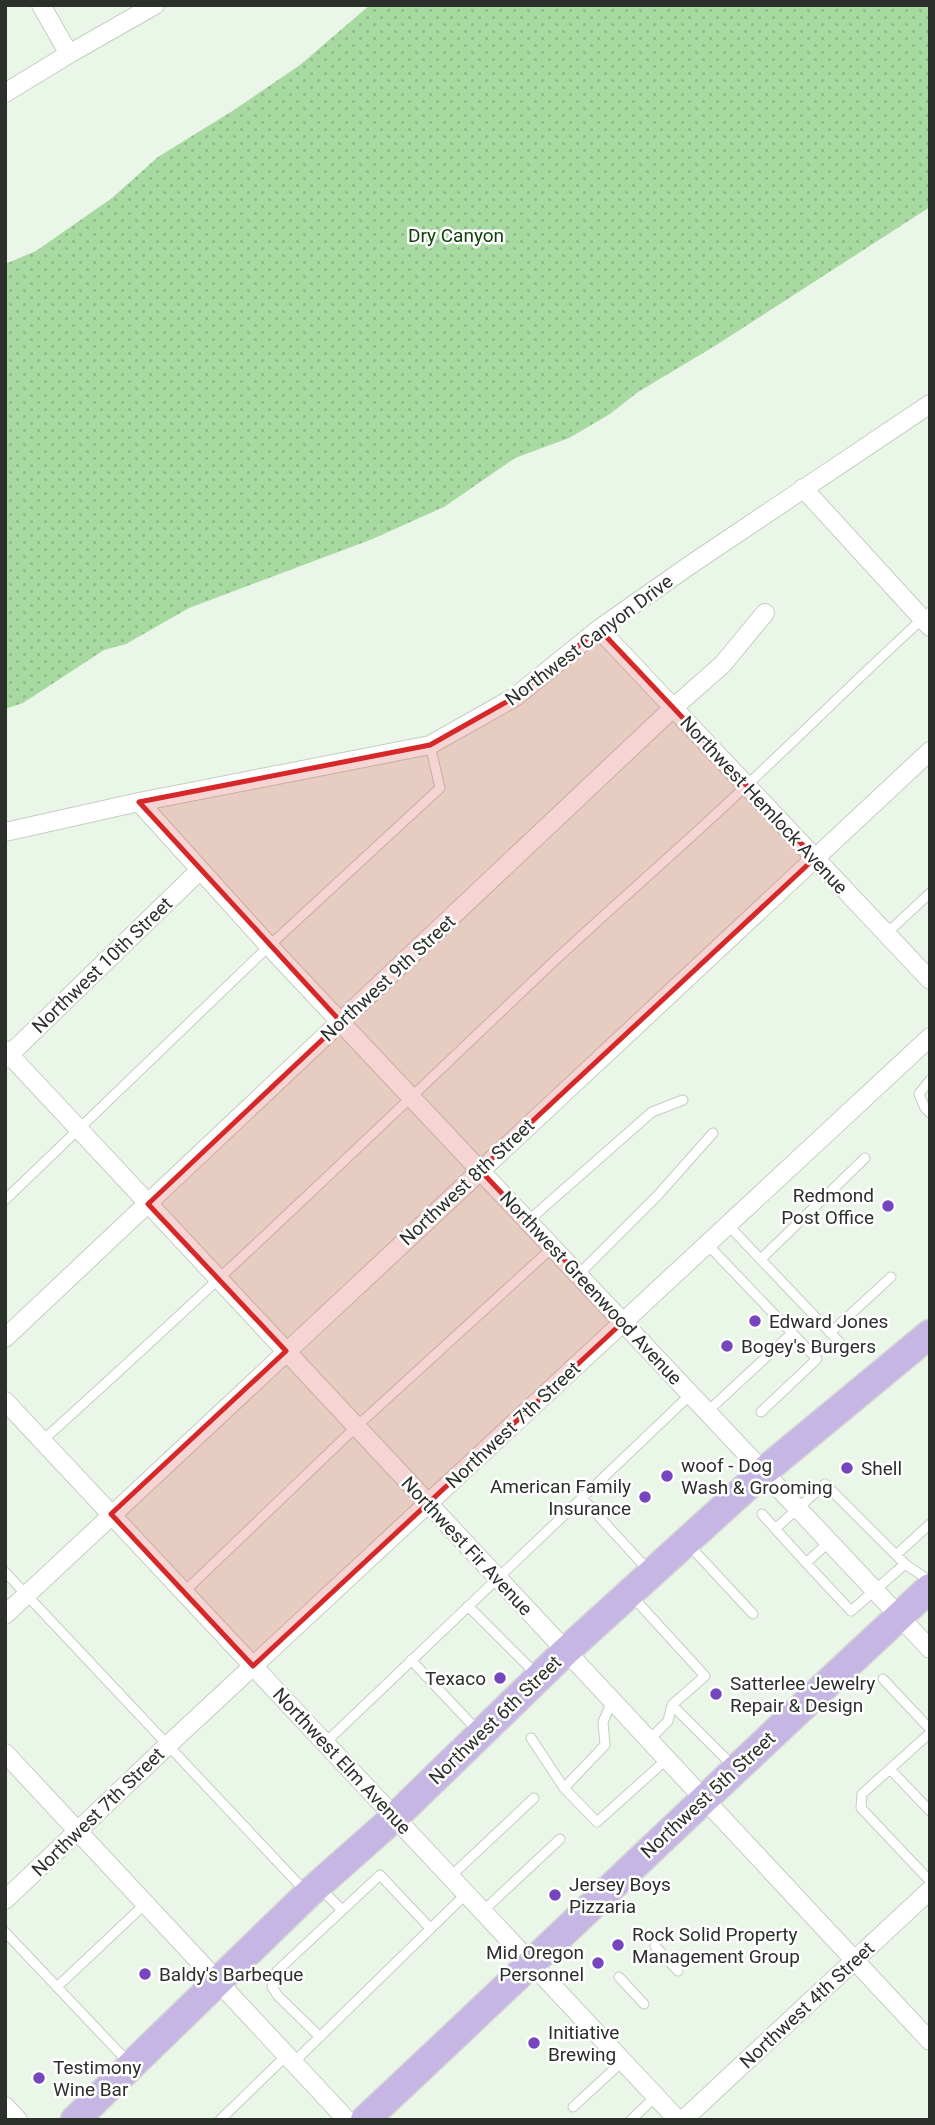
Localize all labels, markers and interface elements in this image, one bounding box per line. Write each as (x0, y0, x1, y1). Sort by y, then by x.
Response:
park label: Dry Canyon (408, 224, 504, 247)
street label: Northwest Canyon Drive (501, 569, 677, 711)
street label: Northwest Hemlock Avenue (675, 711, 853, 899)
street label: Northwest 10th Street (27, 892, 177, 1038)
street label: Northwest 9th Street (316, 910, 460, 1046)
street label: Northwest 8th Street (395, 1114, 539, 1250)
place label: Redmond Post Office (781, 1184, 874, 1229)
street label: Northwest Greenwood Avenue (495, 1186, 687, 1390)
marker: Redmond Post Office (880, 1198, 896, 1214)
place label: Edward Jones (769, 1310, 888, 1333)
marker: Edward Jones (747, 1313, 763, 1329)
place label: Bogey's Burgers (741, 1335, 876, 1358)
marker: Bogey's Burgers (719, 1338, 735, 1354)
street label: Northwest 7th Street (441, 1357, 585, 1493)
place label: woof - Dog Wash & Grooming (681, 1454, 833, 1499)
place label: Shell (861, 1457, 902, 1480)
marker: Shell (839, 1460, 855, 1476)
marker: woof - Dog Wash & Grooming (659, 1468, 675, 1484)
street label: Northwest Fir Avenue (397, 1472, 537, 1620)
place label: American Family Insurance (490, 1475, 631, 1520)
marker: American Family Insurance (637, 1489, 653, 1505)
street label: Northwest 6th Street (424, 1651, 566, 1789)
place label: Texaco (425, 1667, 486, 1690)
marker: Texaco (492, 1670, 508, 1686)
place label: Satterlee Jewelry Repair & Design (730, 1672, 875, 1717)
street label: Northwest Elm Avenue (268, 1683, 416, 1839)
marker: Satterlee Jewelry Repair & Design (708, 1686, 724, 1702)
street label: Northwest 5th Street (636, 1727, 780, 1863)
street label: Northwest 7th Street (27, 1743, 169, 1881)
place label: Jersey Boys Pizzaria (569, 1873, 671, 1918)
marker: Jersey Boys Pizzaria (547, 1887, 563, 1903)
place label: Rock Solid Property Management Group (632, 1923, 800, 1968)
marker: Rock Solid Property Management Group (610, 1937, 626, 1953)
street label: Northwest 4th Street (735, 1937, 879, 2073)
place label: Mid Oregon Personnel (486, 1941, 584, 1986)
marker: Mid Oregon Personnel (590, 1955, 606, 1971)
place label: Baldy's Barbeque (159, 1963, 303, 1986)
marker: Baldy's Barbeque (137, 1966, 153, 1982)
place label: Initiative Brewing (548, 2021, 619, 2066)
marker: Initiative Brewing (526, 2035, 542, 2051)
place label: Testimony Wine Bar (53, 2056, 141, 2101)
marker: Testimony Wine Bar (31, 2070, 47, 2086)

